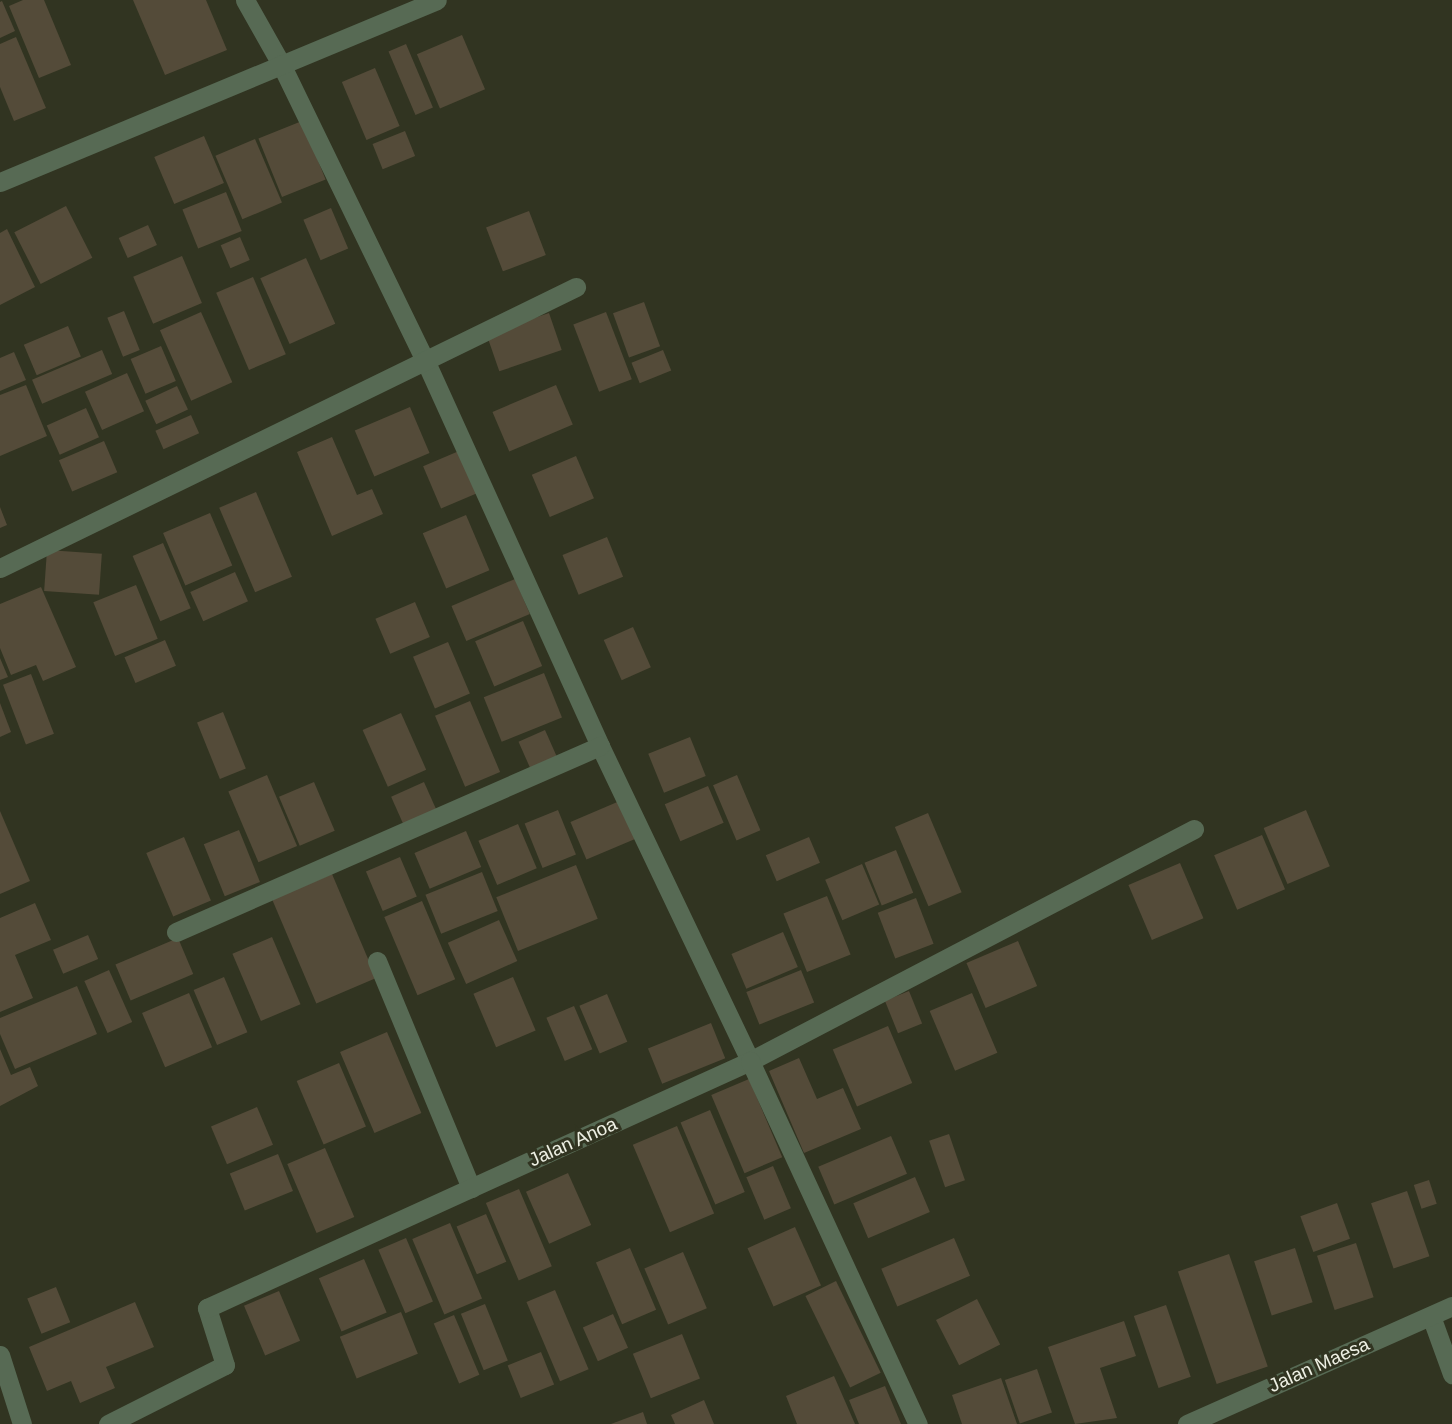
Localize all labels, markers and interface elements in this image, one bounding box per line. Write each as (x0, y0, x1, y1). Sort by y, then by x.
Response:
street label: Jalan Anoa (525, 1112, 621, 1172)
street label: Jalan Maesa (1265, 1333, 1373, 1397)

